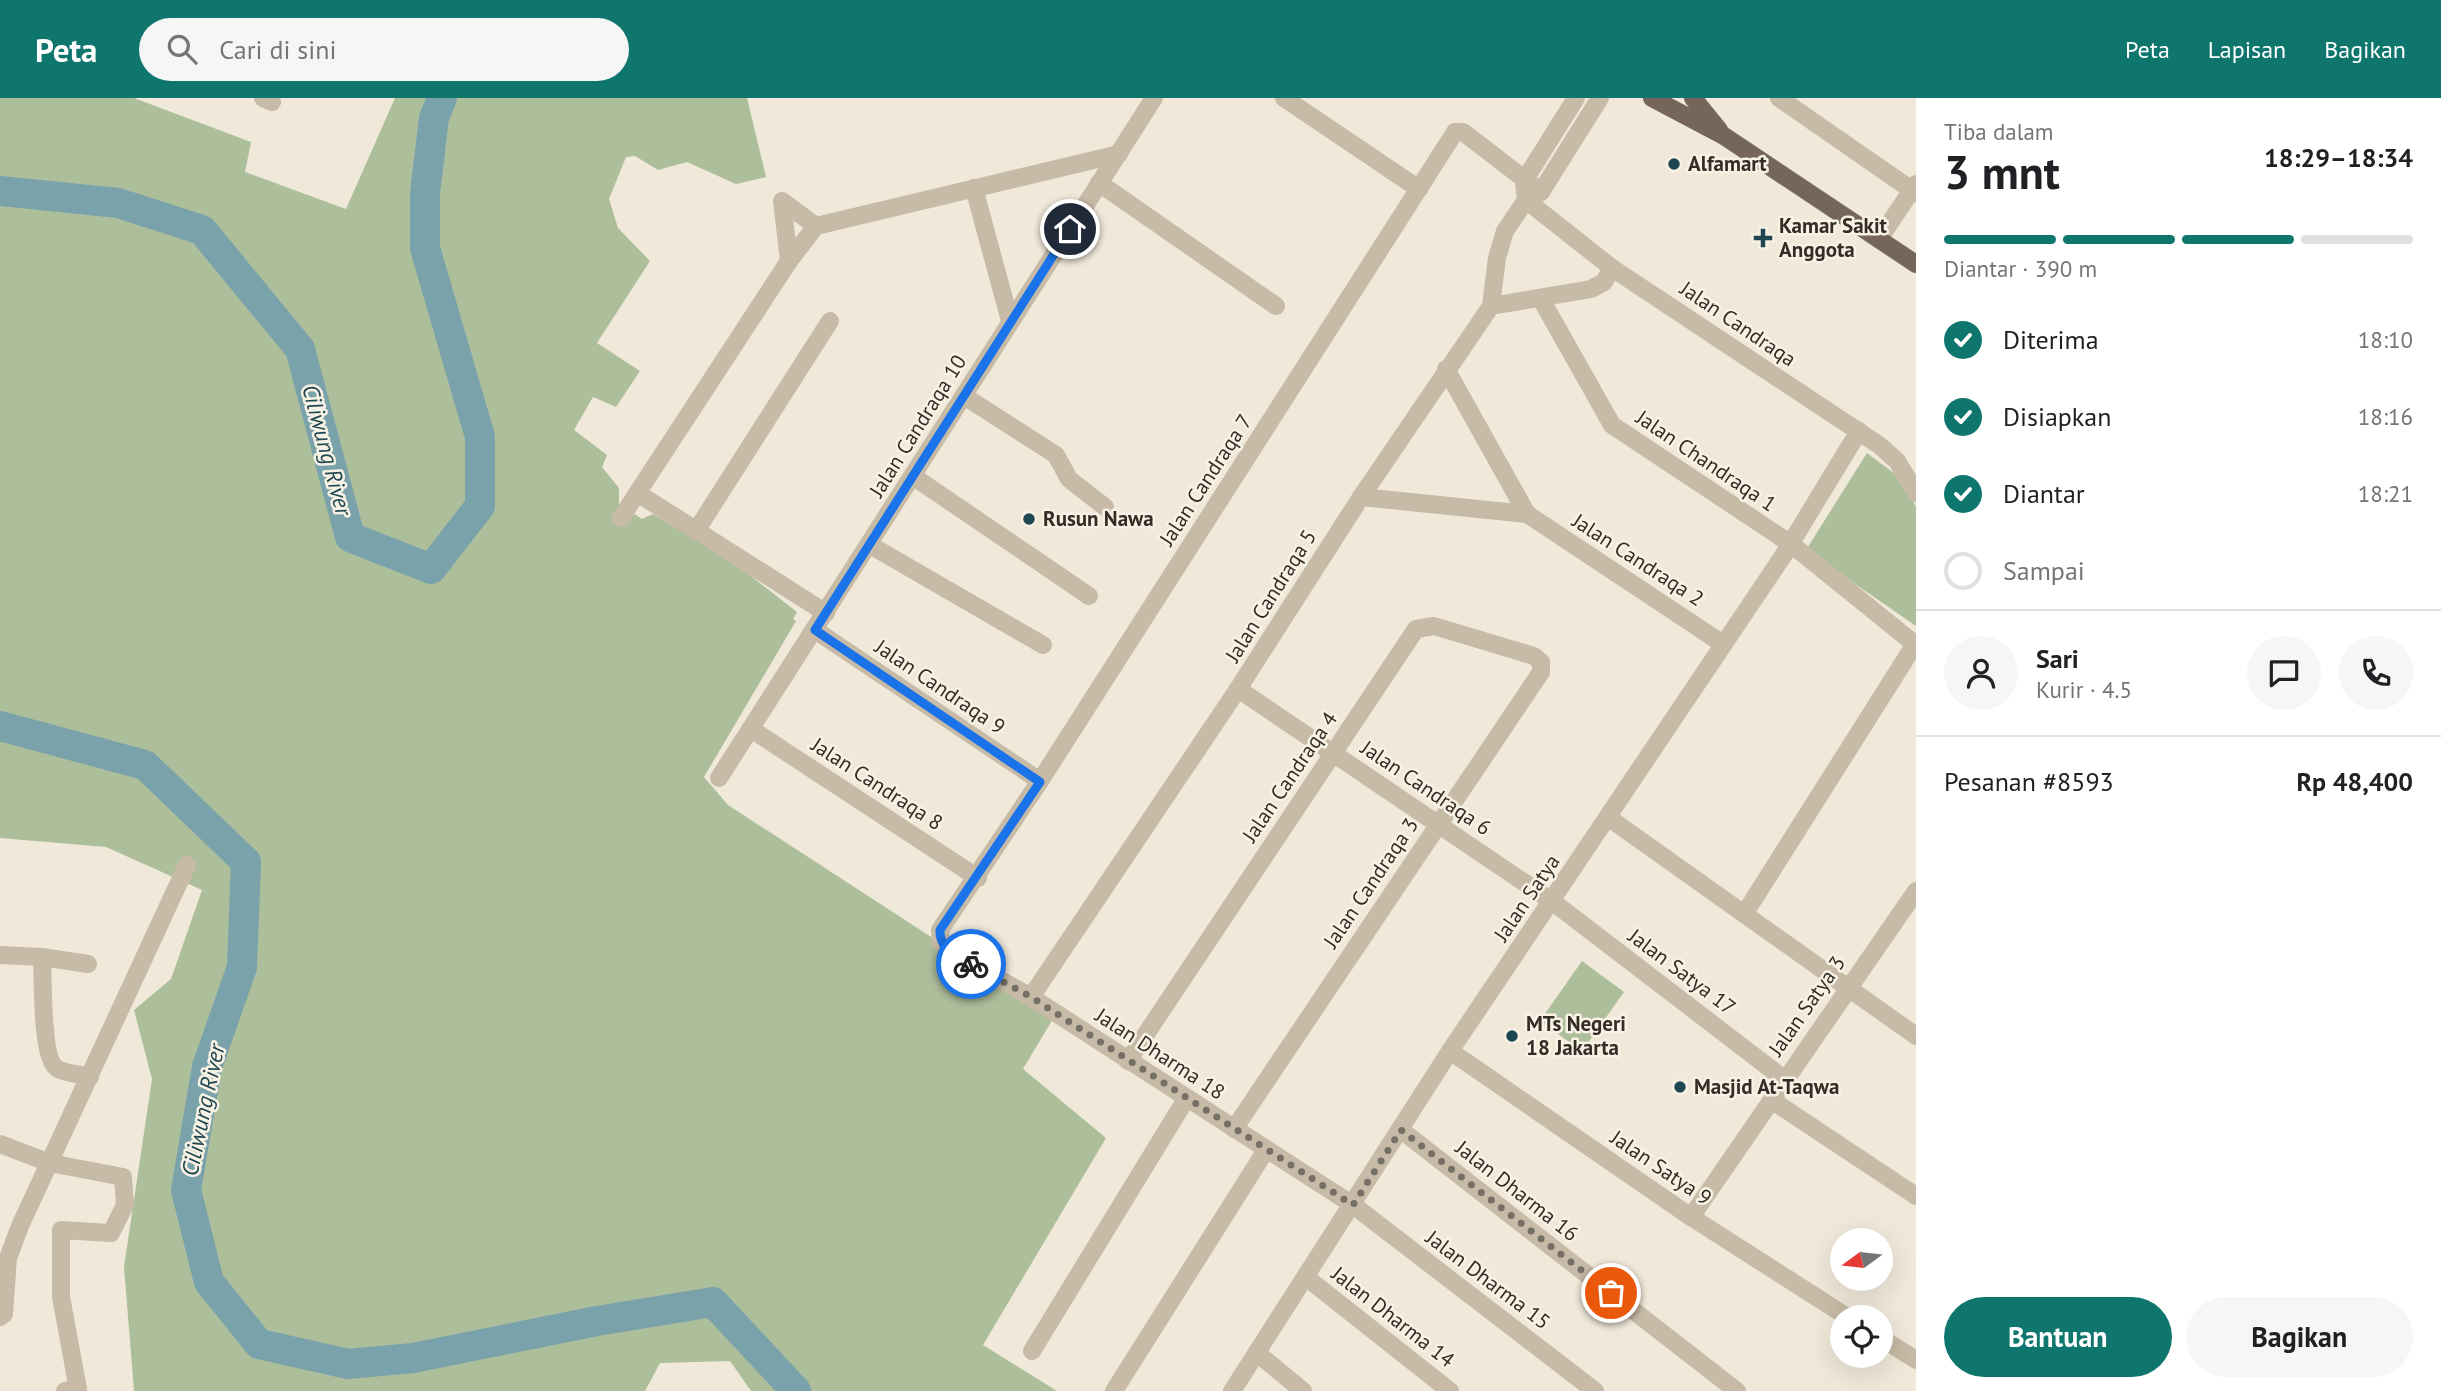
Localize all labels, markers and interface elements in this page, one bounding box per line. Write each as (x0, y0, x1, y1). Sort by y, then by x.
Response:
search box (139, 18, 629, 81)
text: Peta (35, 28, 97, 71)
icon: search (163, 30, 201, 68)
text: Cari di sini (219, 33, 336, 66)
text: Peta (2125, 34, 2170, 65)
text: Lapisan (2208, 34, 2286, 65)
text: Bagikan (2324, 34, 2406, 65)
text: Tiba dalam (1944, 117, 2053, 146)
text: 18:29–18:34 (2264, 141, 2413, 174)
text: 3 mnt (1944, 142, 2060, 202)
place label: Alfamart (1688, 150, 1767, 177)
marker: Alfamart (1666, 156, 1682, 172)
pin (1040, 199, 1100, 259)
icon: home (1051, 210, 1089, 248)
place label: Kamar Sakit Anggota (1779, 212, 1888, 263)
marker: Kamar Sakit Anggota (1753, 228, 1773, 248)
text: Diantar · 390 m (1944, 254, 2097, 283)
street label: Jalan Candraqa (1674, 274, 1801, 372)
icon: check (1944, 321, 1982, 359)
text: Diterima (2003, 323, 2099, 356)
text: 18:10 (2358, 325, 2413, 354)
street label: Jalan Candraqa 10 (862, 350, 972, 503)
water label: Ciliwung River (296, 381, 359, 520)
icon: check (1944, 398, 1982, 436)
text: Disiapkan (2003, 400, 2111, 433)
text: 18:16 (2358, 402, 2413, 431)
street label: Jalan Chandraqa 1 (1630, 403, 1781, 517)
street label: Jalan Candraqa 7 (1153, 409, 1258, 551)
icon: check (1944, 475, 1982, 513)
text: Diantar (2003, 477, 2085, 510)
text: 18:21 (2358, 479, 2413, 508)
place label: Rusun Nawa (1043, 505, 1154, 532)
street label: Jalan Candraqa 2 (1567, 507, 1709, 612)
marker: Rusun Nawa (1021, 511, 1037, 527)
street label: Jalan Candraqa 5 (1219, 524, 1322, 668)
text: Sampai (2003, 554, 2085, 587)
street label: Jalan Candraqa 9 (869, 633, 1011, 740)
button: person (1944, 636, 2018, 710)
button: chat (2247, 636, 2321, 710)
button: phone (2339, 636, 2413, 710)
text: Sari (2036, 642, 2079, 675)
text: Kurir · 4.5 (2036, 675, 2132, 704)
street label: Jalan Candraqa 4 (1236, 706, 1343, 848)
street label: Jalan Candraqa 8 (806, 731, 948, 836)
street label: Jalan Candraqa 6 (1355, 734, 1497, 841)
text: Pesanan #8593 (1944, 765, 2114, 798)
text: Rp 48,400 (2296, 765, 2413, 798)
street label: Jalan Candraqa 3 (1317, 812, 1424, 954)
street label: Jalan Satya (1487, 849, 1565, 947)
street label: Jalan Satya 17 (1622, 922, 1741, 1021)
courier (936, 929, 1006, 999)
icon: bike (952, 945, 990, 983)
street label: Jalan Satya 3 (1762, 950, 1851, 1062)
street label: Jalan Dharma 18 (1090, 1001, 1230, 1105)
place label: MTs Negeri 18 Jakarta (1526, 1010, 1626, 1061)
marker: MTs Negeri 18 Jakarta (1504, 1028, 1520, 1044)
water label: Ciliwung River (174, 1040, 231, 1178)
place label: Masjid At-Taqwa (1694, 1073, 1839, 1100)
marker: Masjid At-Taqwa (1672, 1079, 1688, 1095)
street label: Jalan Satya 9 (1605, 1123, 1717, 1211)
street label: Jalan Dharma 16 (1450, 1134, 1584, 1247)
street label: Jalan Dharma 15 (1420, 1223, 1556, 1335)
north arrow (1830, 1228, 1894, 1292)
map controls (1830, 1228, 1893, 1368)
street label: Jalan Dharma 14 (1326, 1260, 1460, 1373)
pin (1581, 1263, 1641, 1323)
icon: bag (1592, 1274, 1630, 1312)
button: Bantuan (1944, 1297, 2172, 1377)
button: Bagikan (2186, 1297, 2413, 1377)
button: locate (1830, 1305, 1893, 1368)

